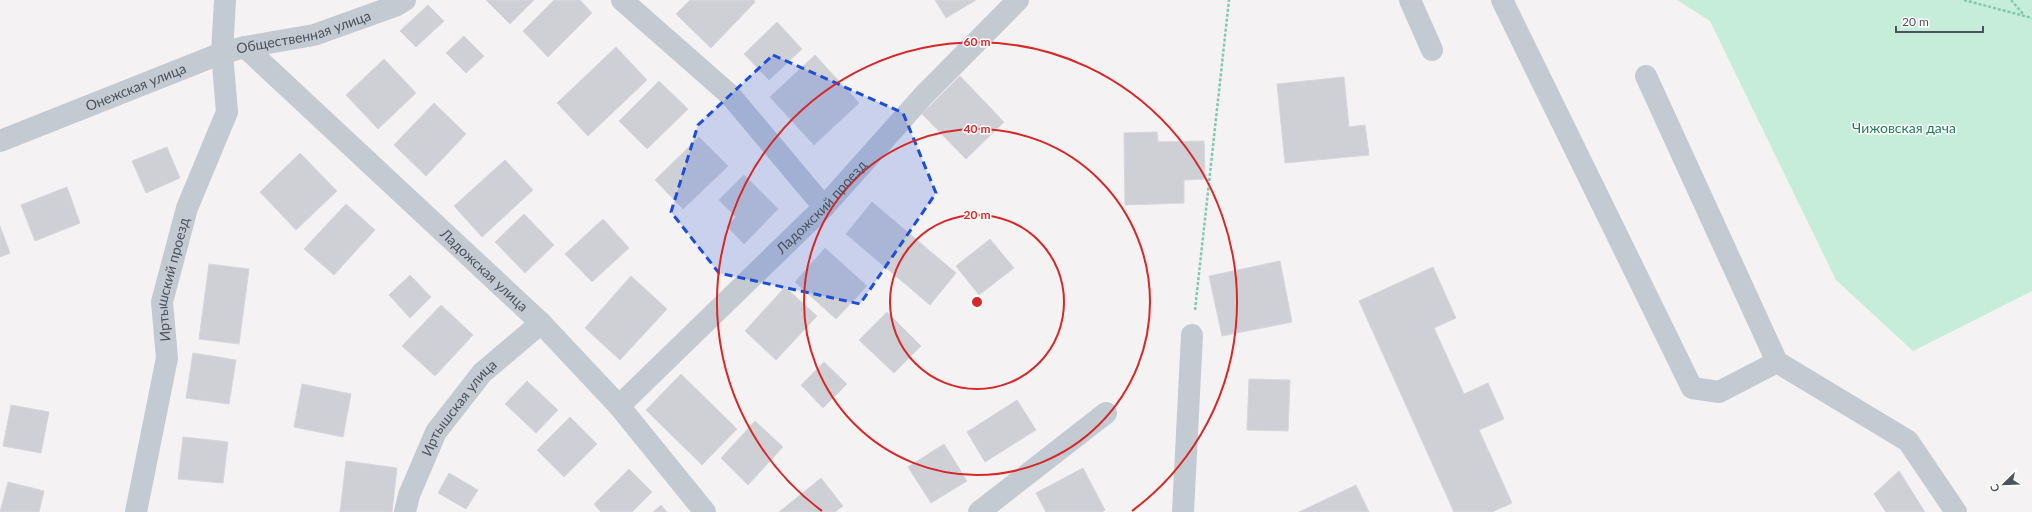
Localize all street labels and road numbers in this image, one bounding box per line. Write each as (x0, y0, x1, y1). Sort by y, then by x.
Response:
street label: Общественная улица (234, 6, 373, 57)
street label: Онежская улица (83, 59, 188, 114)
street label: Ладожский проезд (771, 156, 870, 258)
street label: Иртышский проезд (152, 215, 192, 342)
street label: Ладожская улица (436, 224, 532, 315)
street label: Иртышская улица (418, 355, 500, 458)

